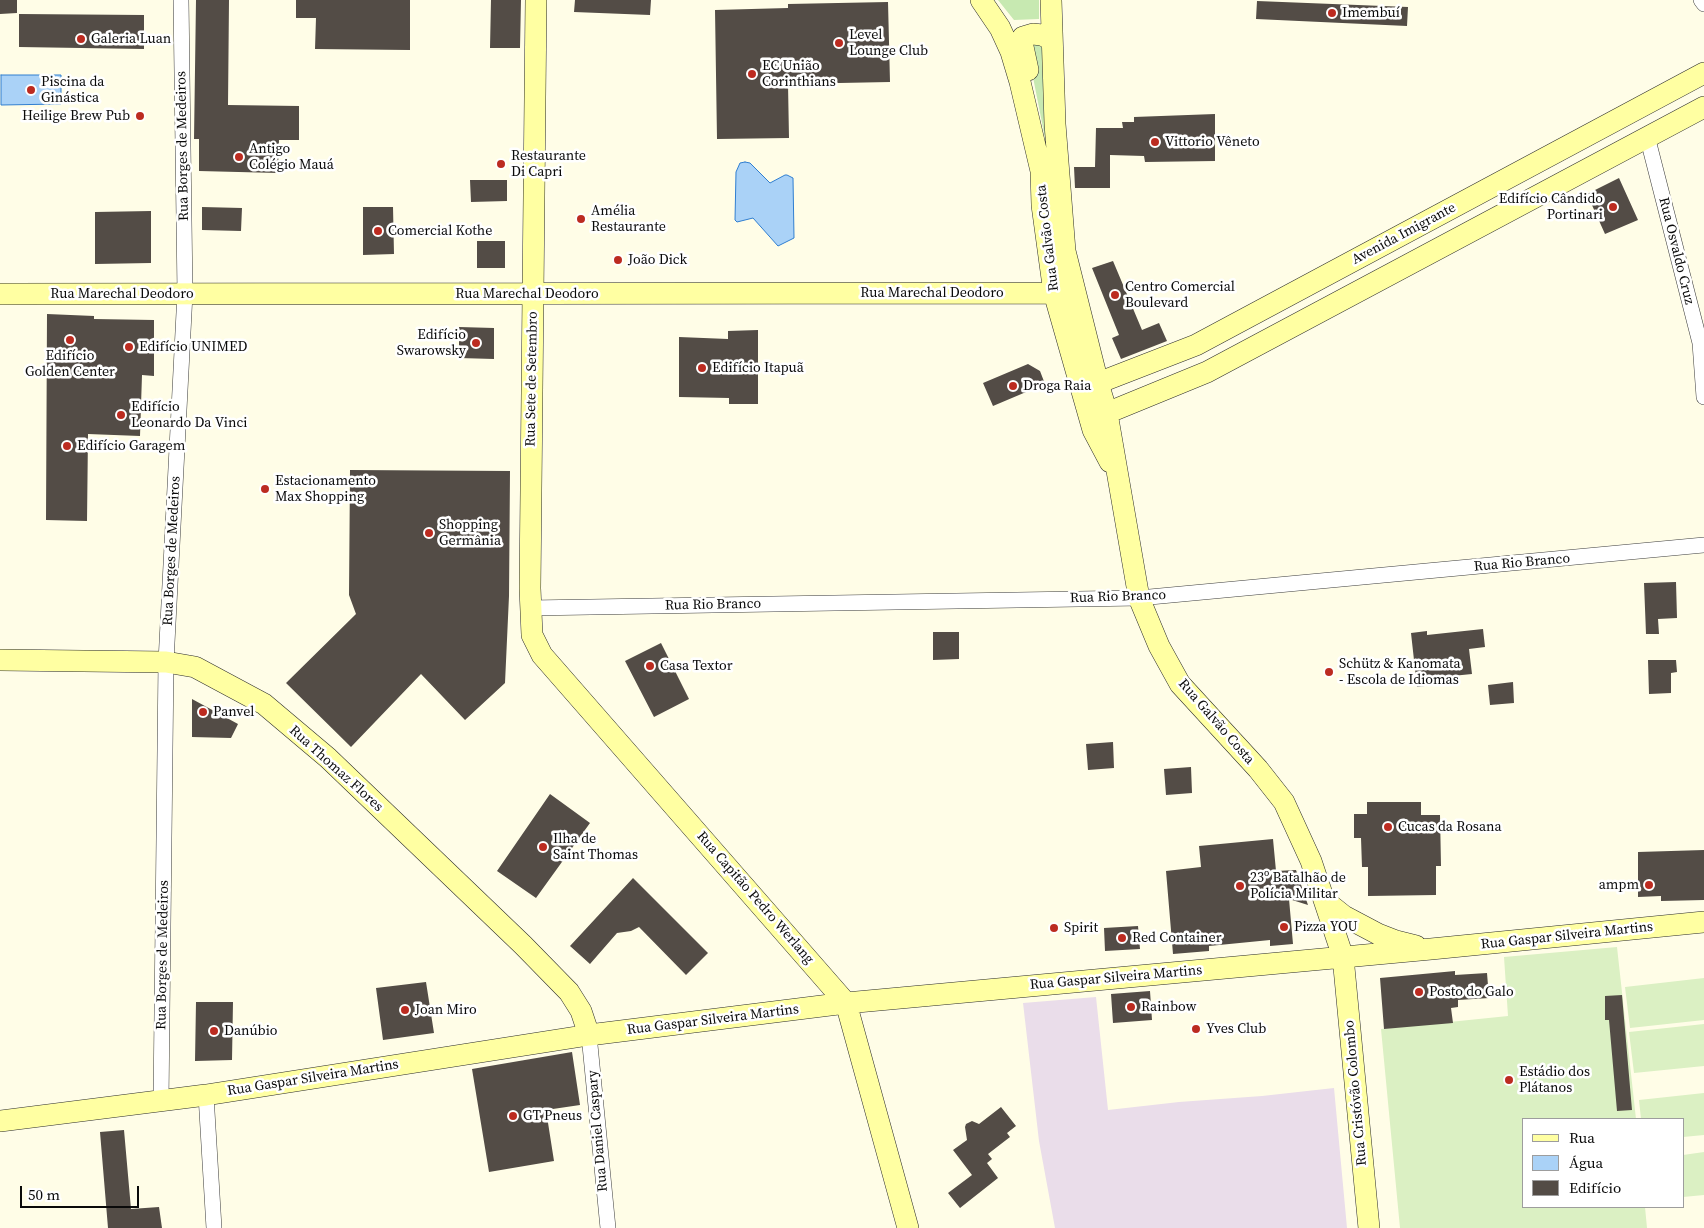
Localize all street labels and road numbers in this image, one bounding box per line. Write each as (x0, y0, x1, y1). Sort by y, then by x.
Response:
street label: Rua Borges de Medeiros (173, 71, 193, 221)
street label: Rua Galvão Costa (1033, 184, 1063, 292)
street label: Rua Osvaldo Cruz (1655, 196, 1697, 306)
street label: Avenida Imigrante (1349, 199, 1459, 269)
street label: Rua Marechal Deodoro (860, 285, 1004, 301)
street label: Rua Marechal Deodoro (50, 286, 194, 302)
street label: Rua Marechal Deodoro (455, 286, 599, 302)
street label: Rua Sete de Setembro (522, 311, 542, 447)
street label: Rua Borges de Medeiros (160, 476, 184, 626)
street label: Rua Rio Branco (1473, 550, 1571, 576)
street label: Rua Rio Branco (1070, 587, 1166, 607)
street label: Rua Rio Branco (665, 596, 761, 614)
street label: Rua Galvão Costa (1174, 676, 1258, 768)
street label: Rua Thomaz Flores (286, 722, 386, 816)
street label: Rua Capitão Pedro Werlang (693, 828, 817, 968)
street label: Rua Borges de Medeiros (153, 880, 173, 1030)
street label: Rua Gaspar Silveira Martins (1480, 919, 1654, 953)
street label: Rua Gaspar Silveira Martins (1029, 962, 1203, 994)
street label: Rua Gaspar Silveira Martins (626, 1001, 800, 1039)
street label: Rua Cristóvão Colombo (1341, 1019, 1371, 1167)
street label: Rua Gaspar Silveira Martins (226, 1056, 400, 1100)
street label: Rua Daniel Caspary (584, 1070, 612, 1192)

